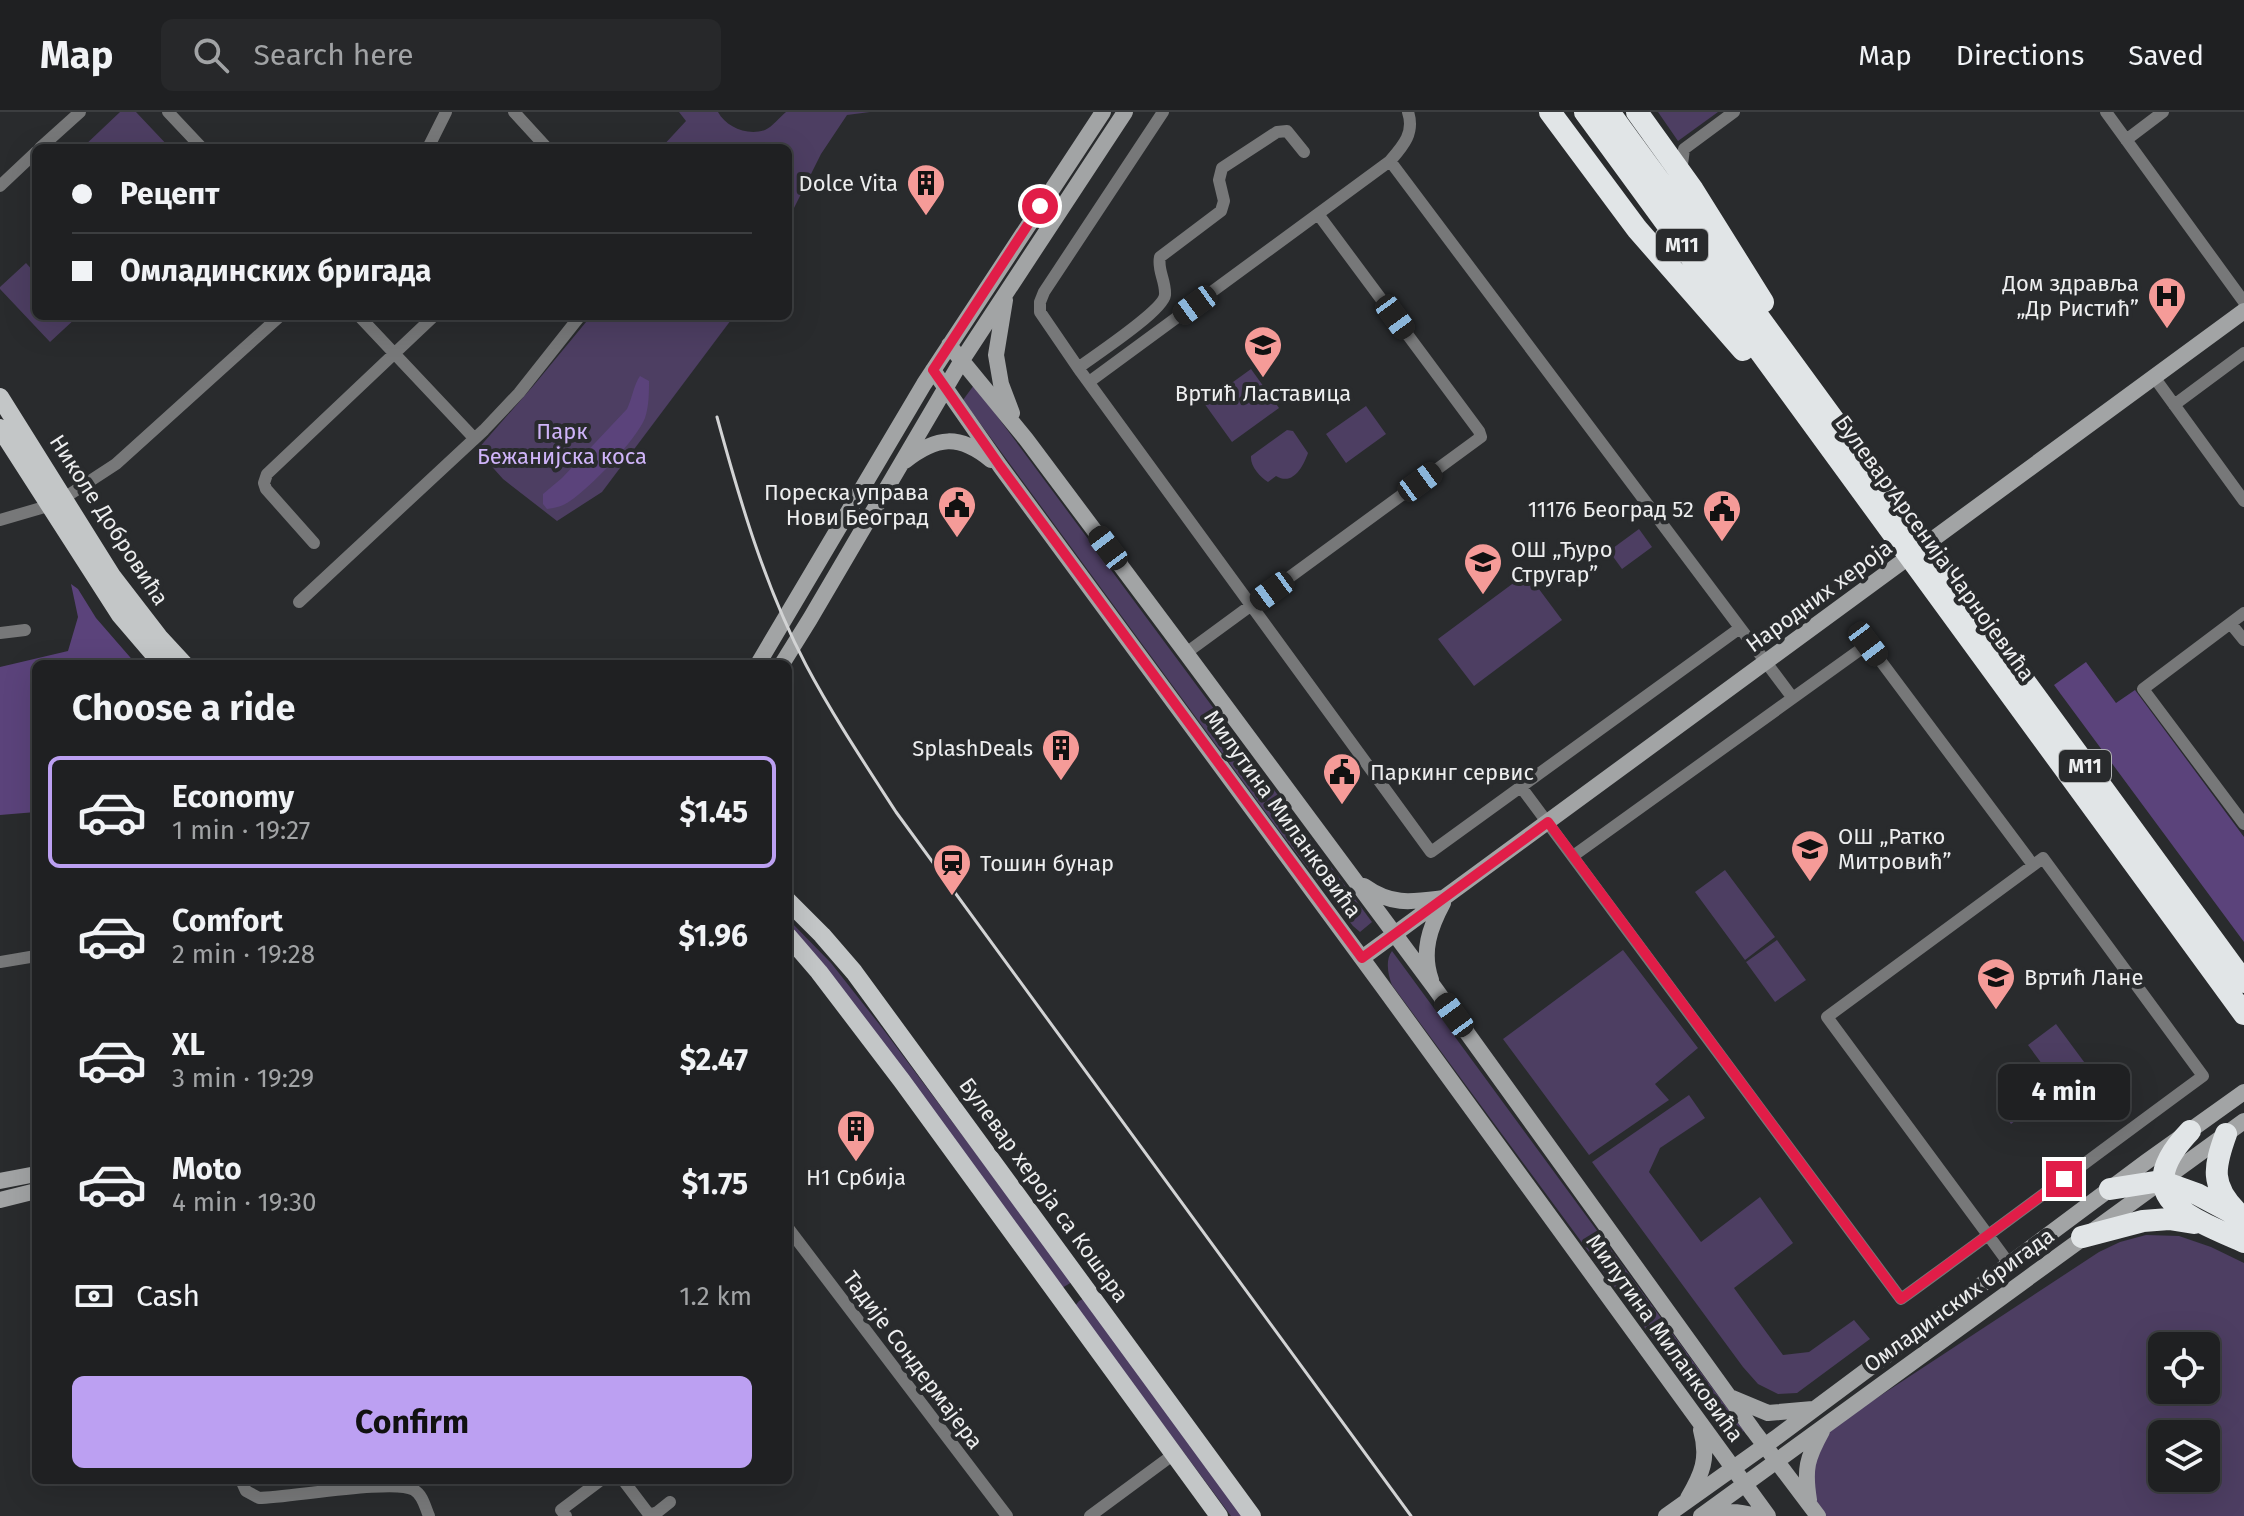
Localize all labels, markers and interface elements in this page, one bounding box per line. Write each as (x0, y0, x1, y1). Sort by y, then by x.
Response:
search box (161, 19, 721, 91)
text: Map (40, 32, 113, 78)
icon: search (189, 33, 233, 77)
text: Search here (253, 37, 414, 73)
text: Map (1858, 39, 1912, 72)
text: Directions (1956, 39, 2084, 72)
text: Saved (2128, 39, 2204, 72)
building icon: Dolce Vita (905, 162, 947, 217)
place label: Dolce Vita (799, 170, 898, 197)
text: Рецепт (120, 176, 219, 212)
route start (1022, 188, 1058, 224)
road number: M11 (1656, 229, 1708, 261)
text: Омладинских бригада (120, 253, 432, 289)
place label: Дом здравља „Др Ристић” (2002, 270, 2139, 322)
hospital icon: Дом здравља „Др Ристић” (2146, 275, 2188, 330)
car (1169, 281, 1221, 329)
car (1371, 291, 1419, 343)
school or university icon: Вртић Ластавица (1242, 324, 1284, 379)
place label: Вртић Ластавица (1175, 380, 1351, 407)
street label: Булевар Арсенија Чарнојевића (1829, 410, 2041, 686)
park label: Парк Бежанијска коса (477, 418, 647, 470)
street label: Николе Добровића (44, 430, 174, 610)
car (1394, 458, 1446, 506)
place label: Пореска управа Нови Београд (764, 479, 929, 531)
public building icon: Пореска управа Нови Београд (936, 484, 978, 539)
public building icon: 11176 Београд 52 (1701, 488, 1743, 543)
place label: 11176 Београд 52 (1528, 496, 1694, 523)
car (1084, 522, 1132, 574)
street label: Народних хероја (1741, 534, 1897, 658)
place label: ОШ „Ђуро Стругар” (1511, 536, 1613, 588)
school or university icon: ОШ „Ђуро Стругар” (1462, 541, 1504, 596)
car (1246, 567, 1298, 615)
car (1844, 618, 1892, 670)
text: Choose a ride (72, 686, 295, 730)
street label: Милутина Миланковића (1198, 705, 1368, 923)
building icon: SplashDeals (1040, 727, 1082, 782)
place label: SplashDeals (912, 735, 1033, 762)
road number: M11 (2059, 750, 2111, 782)
public building icon: Паркинг сервис (1321, 751, 1363, 806)
place label: Паркинг сервис (1370, 759, 1534, 786)
icon: car (76, 776, 148, 848)
text: Economy (172, 779, 294, 815)
text: $1.45 (679, 794, 748, 830)
text: 1 min · 19:27 (172, 815, 310, 846)
place label: ОШ „Ратко Митровић” (1838, 823, 1952, 875)
school or university icon: ОШ „Ратко Митровић” (1789, 828, 1831, 883)
station icon: Тошин бунар (931, 842, 973, 897)
place label: Тошин бунар (980, 850, 1114, 877)
icon: car (76, 900, 148, 972)
text: Comfort (172, 903, 283, 939)
text: $1.96 (678, 918, 748, 954)
text: 2 min · 19:28 (172, 939, 315, 970)
school or university icon: Вртић Лане (1975, 956, 2017, 1011)
place label: Вртић Лане (2024, 964, 2143, 991)
car (1430, 989, 1478, 1041)
icon: car (76, 1024, 148, 1096)
text: XL (172, 1027, 205, 1063)
text: $2.47 (680, 1042, 748, 1078)
text: 3 min · 19:29 (172, 1063, 314, 1094)
callout: 4 min (1998, 1063, 2130, 1119)
street label: Булевар хероја са Кошара (953, 1072, 1135, 1308)
text: 4 min (2031, 1076, 2097, 1107)
building icon: Н1 Србија (835, 1108, 877, 1163)
icon: car (76, 1148, 148, 1220)
text: Moto (172, 1151, 242, 1187)
route end (2046, 1161, 2082, 1197)
place label: Н1 Србија (806, 1164, 906, 1191)
text: $1.75 (682, 1166, 748, 1202)
text: 4 min · 19:30 (172, 1187, 316, 1218)
street label: Омладинских бригада (1859, 1222, 2059, 1378)
street label: Милутина Миланковића (1580, 1229, 1750, 1447)
street label: Тадије Сондермајера (837, 1266, 989, 1454)
icon: cash (72, 1274, 116, 1318)
text: Cash (136, 1278, 200, 1314)
text: 1.2 km (679, 1281, 752, 1312)
map controls (2148, 1332, 2220, 1492)
button: locate (2148, 1332, 2220, 1404)
button: Confirm (72, 1376, 752, 1468)
button: layers (2148, 1420, 2220, 1492)

